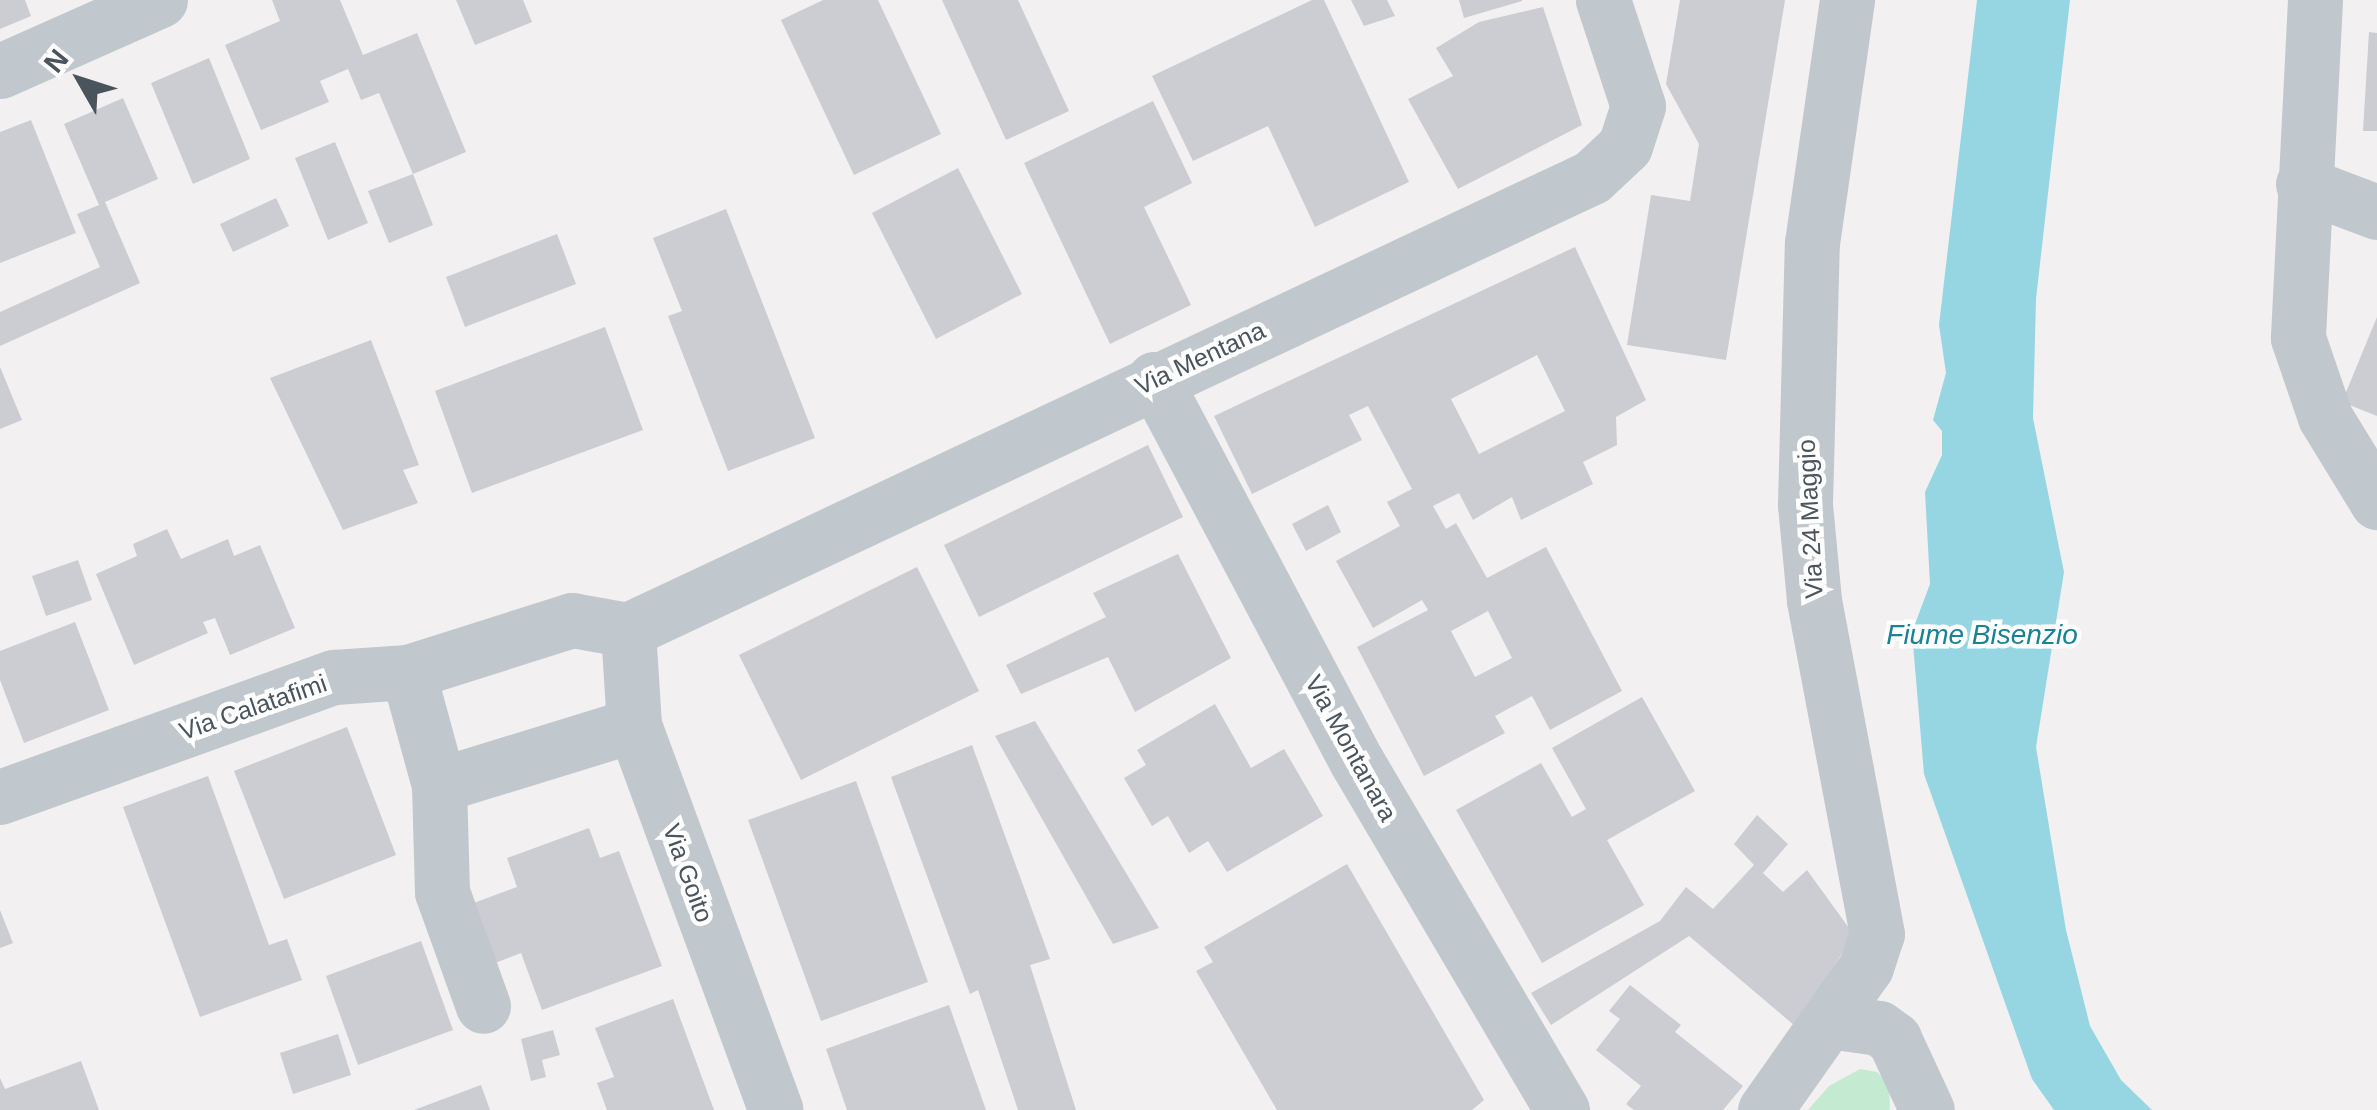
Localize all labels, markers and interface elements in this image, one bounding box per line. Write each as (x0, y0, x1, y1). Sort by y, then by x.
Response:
north arrow (30, 30, 130, 130)
text: N (38, 43, 75, 78)
street label: Via Mentana (1130, 315, 1270, 401)
street label: Via 24 Maggio (1791, 439, 1829, 599)
water label: Fiume Bisenzio (1886, 618, 2078, 652)
street label: Via Calatafimi (175, 668, 331, 746)
street label: Via Montanara (1299, 670, 1403, 826)
street label: Via Goito (656, 820, 720, 926)

